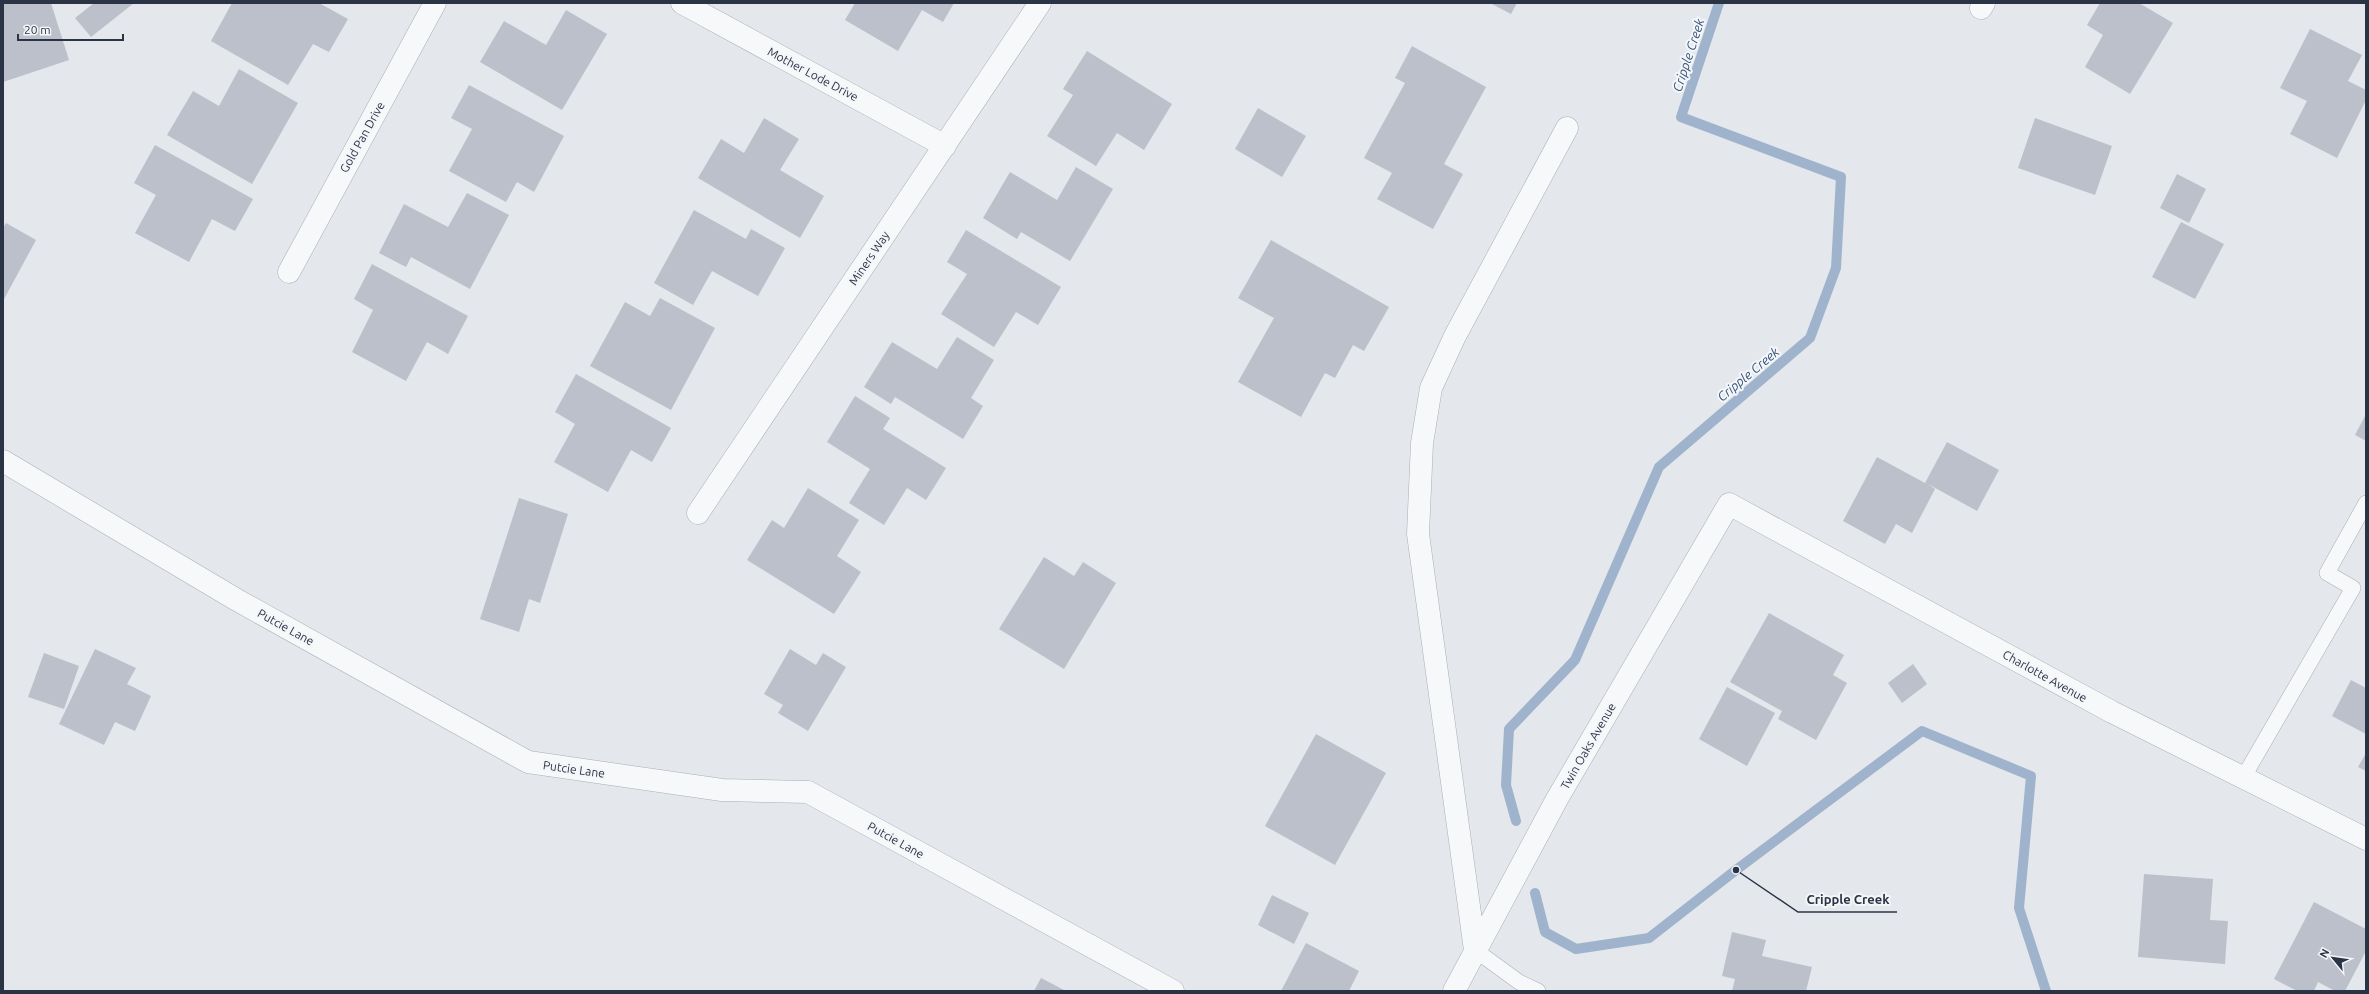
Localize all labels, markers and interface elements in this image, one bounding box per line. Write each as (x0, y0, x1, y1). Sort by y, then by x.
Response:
scale bar (18, 16, 123, 42)
water label: Cripple Creek (1670, 16, 1707, 93)
text: 20 m (24, 23, 51, 36)
street label: Mother Lode Drive (765, 45, 861, 103)
street label: Gold Pan Drive (337, 99, 387, 175)
street label: Miners Way (846, 228, 892, 287)
water label: Cripple Creek (1714, 344, 1782, 404)
street label: Putcie Lane (256, 606, 316, 648)
street label: Charlotte Avenue (2001, 647, 2089, 705)
street label: Twin Oaks Avenue (1558, 700, 1618, 792)
street label: Putcie Lane (542, 758, 606, 780)
street label: Putcie Lane (866, 819, 926, 861)
callout: Cripple Creek (1798, 887, 1897, 912)
text: Cripple Creek (1806, 892, 1890, 906)
north arrow (2313, 938, 2353, 978)
text: N (2317, 947, 2331, 960)

